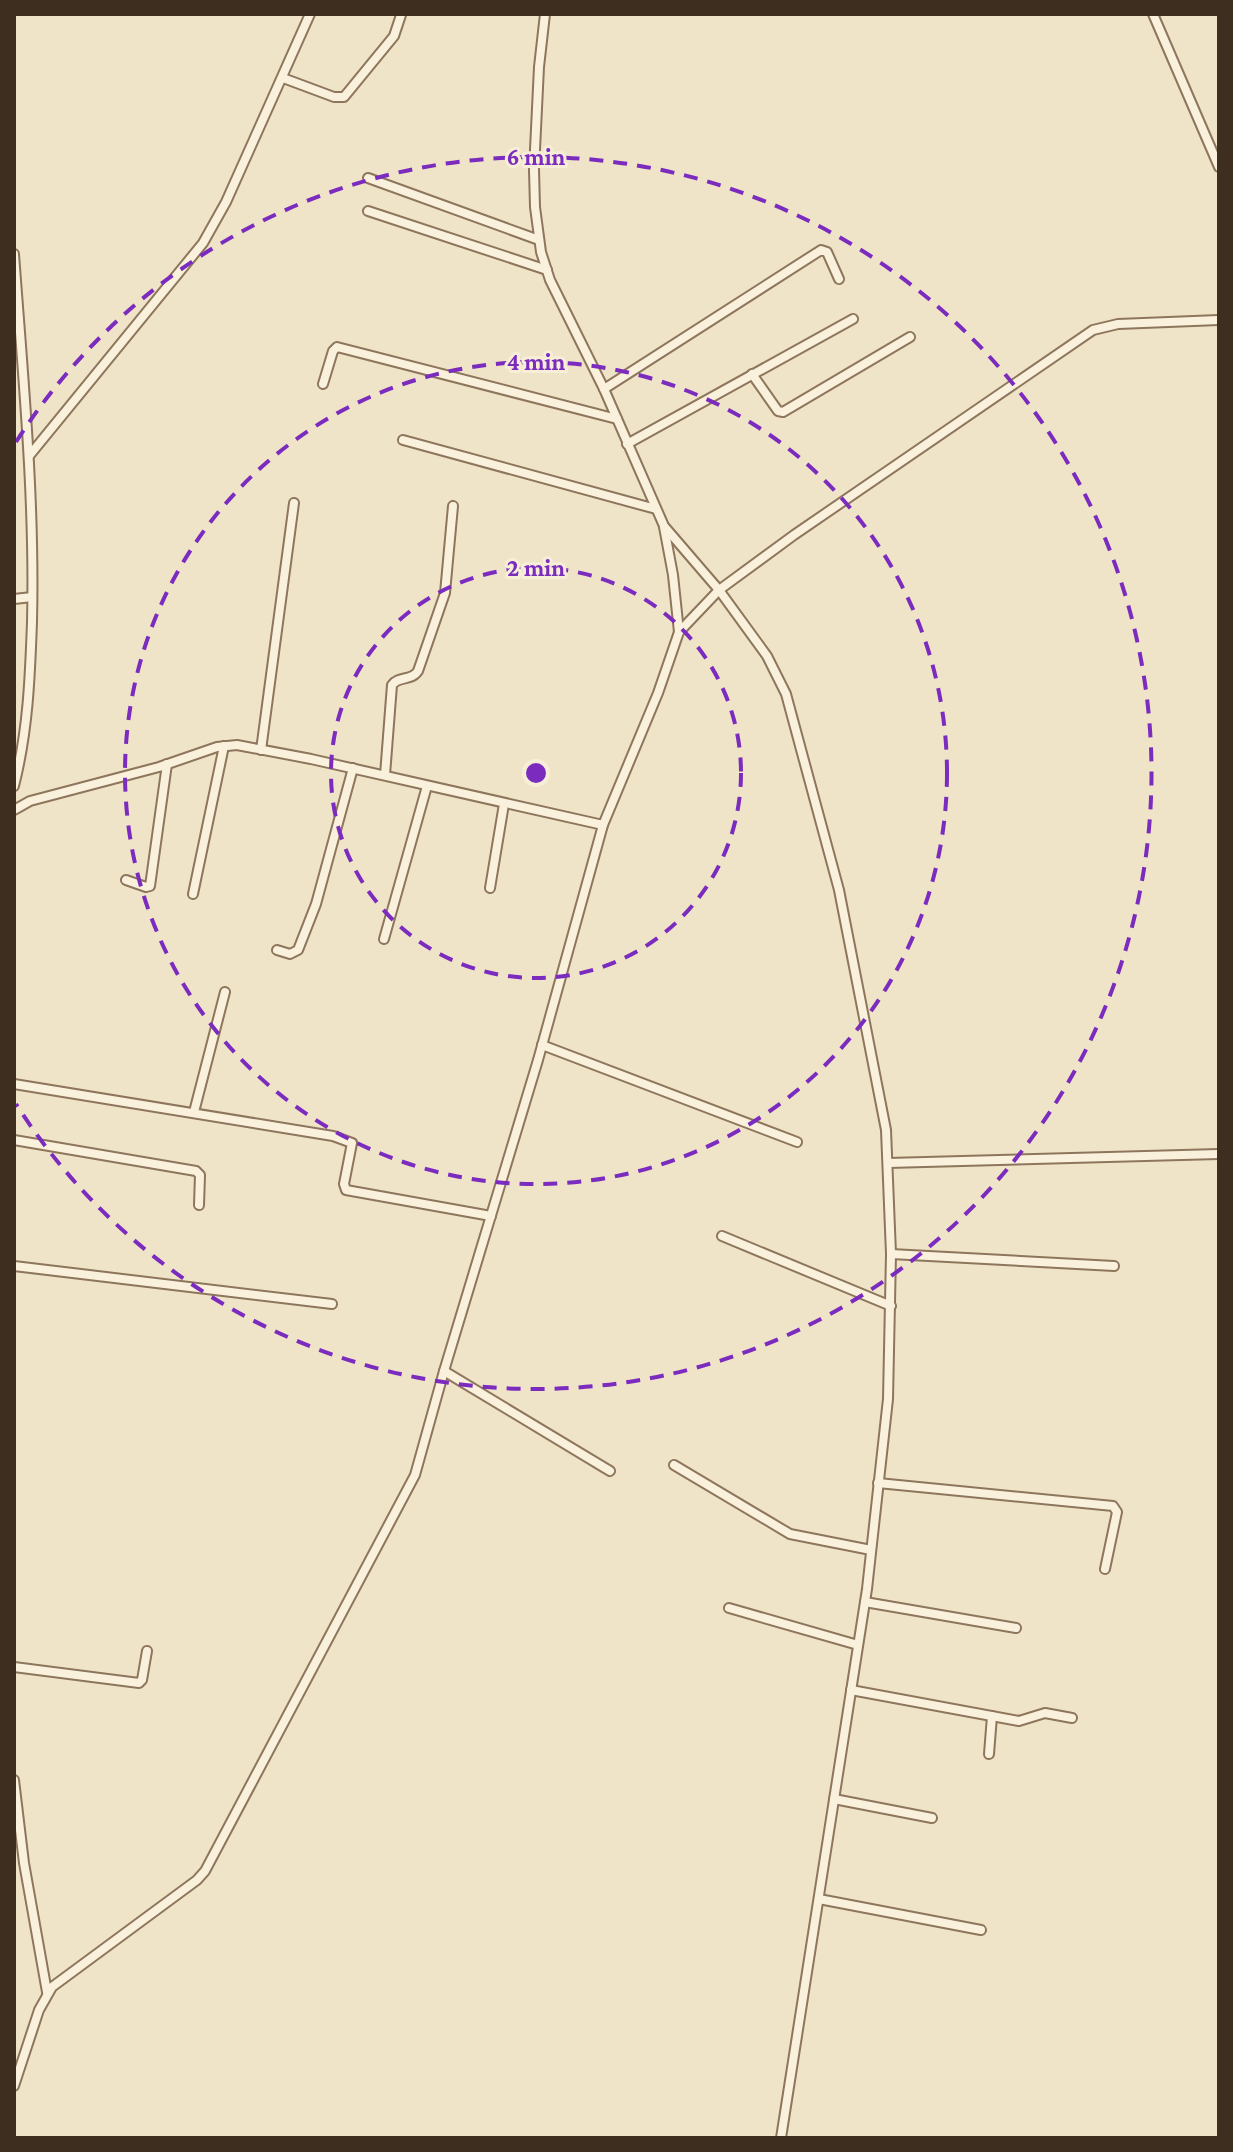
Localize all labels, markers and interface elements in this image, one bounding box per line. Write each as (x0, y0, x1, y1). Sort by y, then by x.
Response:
text: 6 min (507, 143, 566, 170)
text: 4 min (507, 348, 566, 375)
text: 2 min (507, 554, 565, 581)
centre of rings (522, 759, 550, 787)

